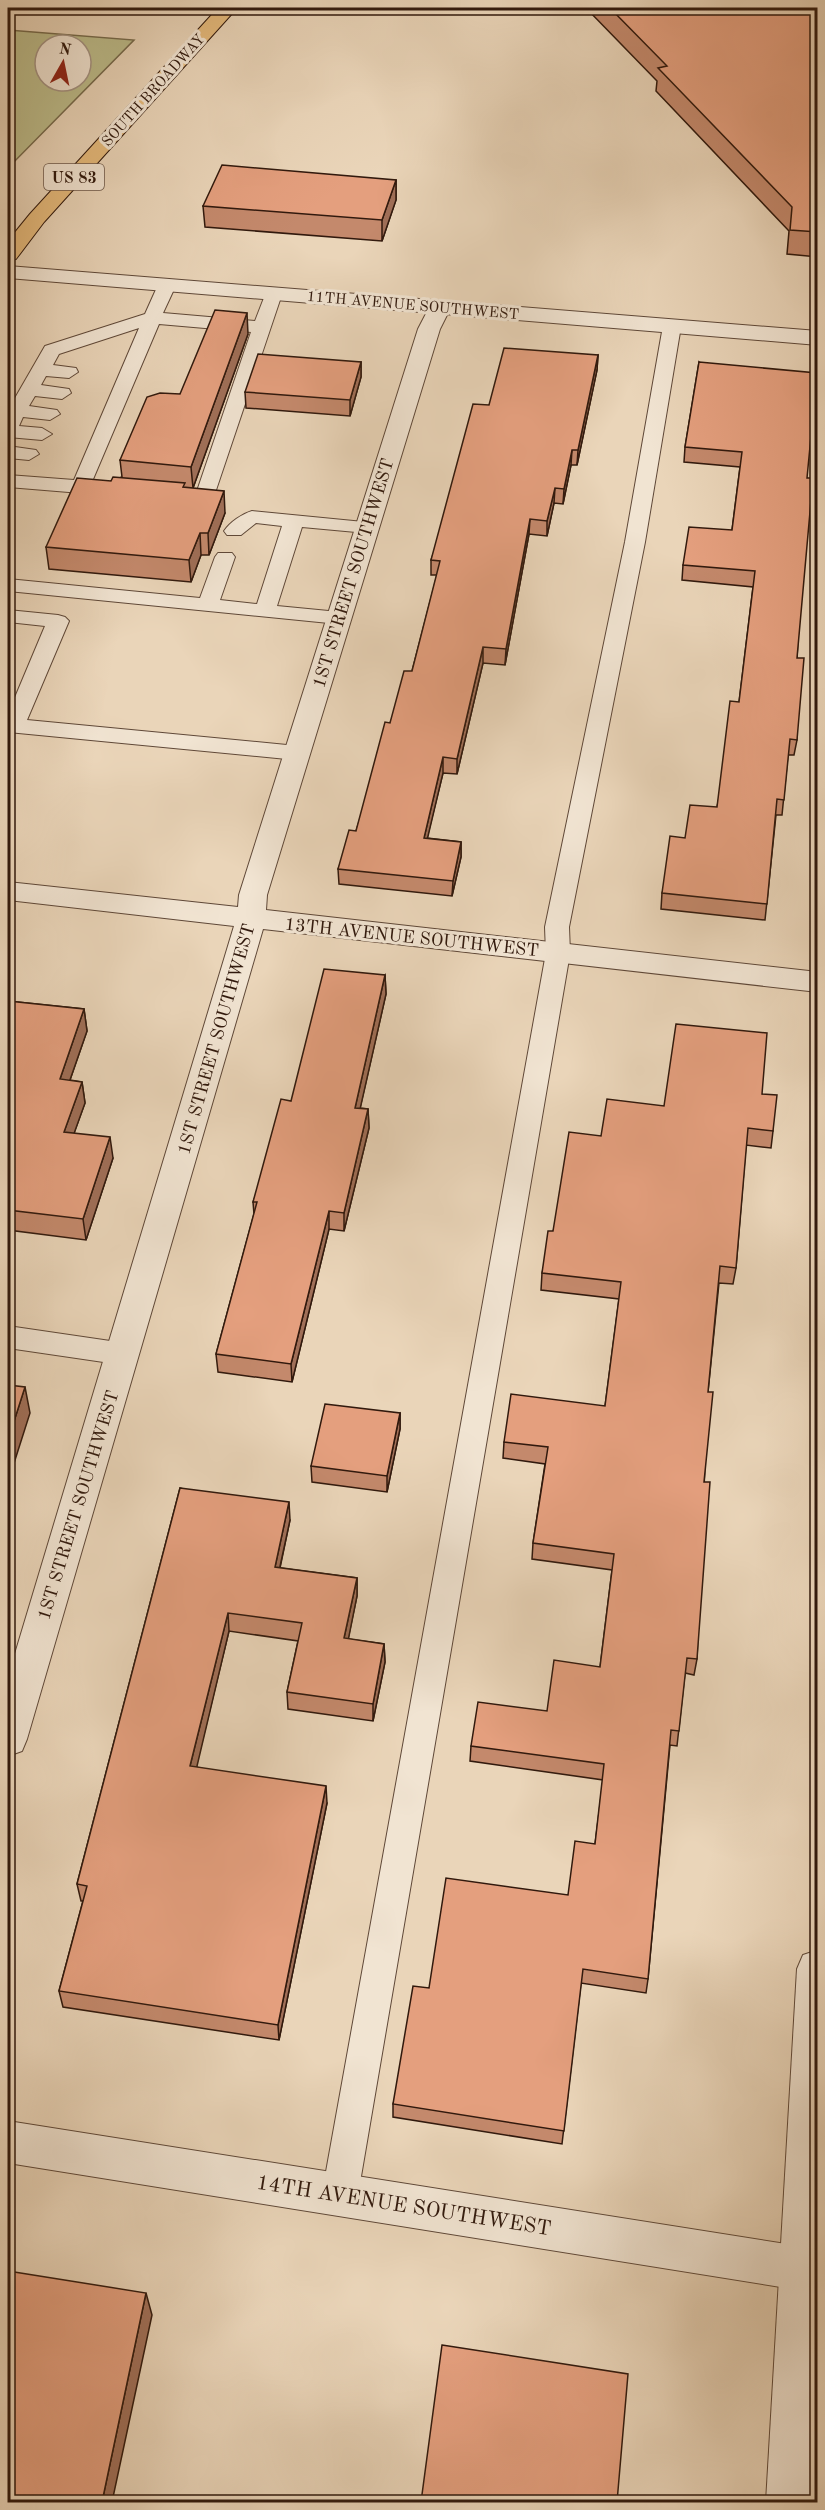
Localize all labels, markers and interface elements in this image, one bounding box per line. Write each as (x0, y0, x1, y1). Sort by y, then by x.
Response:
street label: SOUTH BROADWAY (100, 32, 208, 150)
north arrow (33, 33, 93, 93)
text: N (58, 41, 73, 59)
road number: US 83 (44, 164, 104, 190)
street label: 11TH AVENUE SOUTHWEST (306, 290, 520, 323)
street label: 1ST STREET SOUTHWEST (310, 456, 398, 690)
street label: 13TH AVENUE SOUTHWEST (284, 916, 540, 960)
street label: 1ST STREET SOUTHWEST (175, 922, 259, 1157)
street label: 1ST STREET SOUTHWEST (35, 1388, 123, 1622)
street label: 14TH AVENUE SOUTHWEST (255, 2173, 553, 2240)

